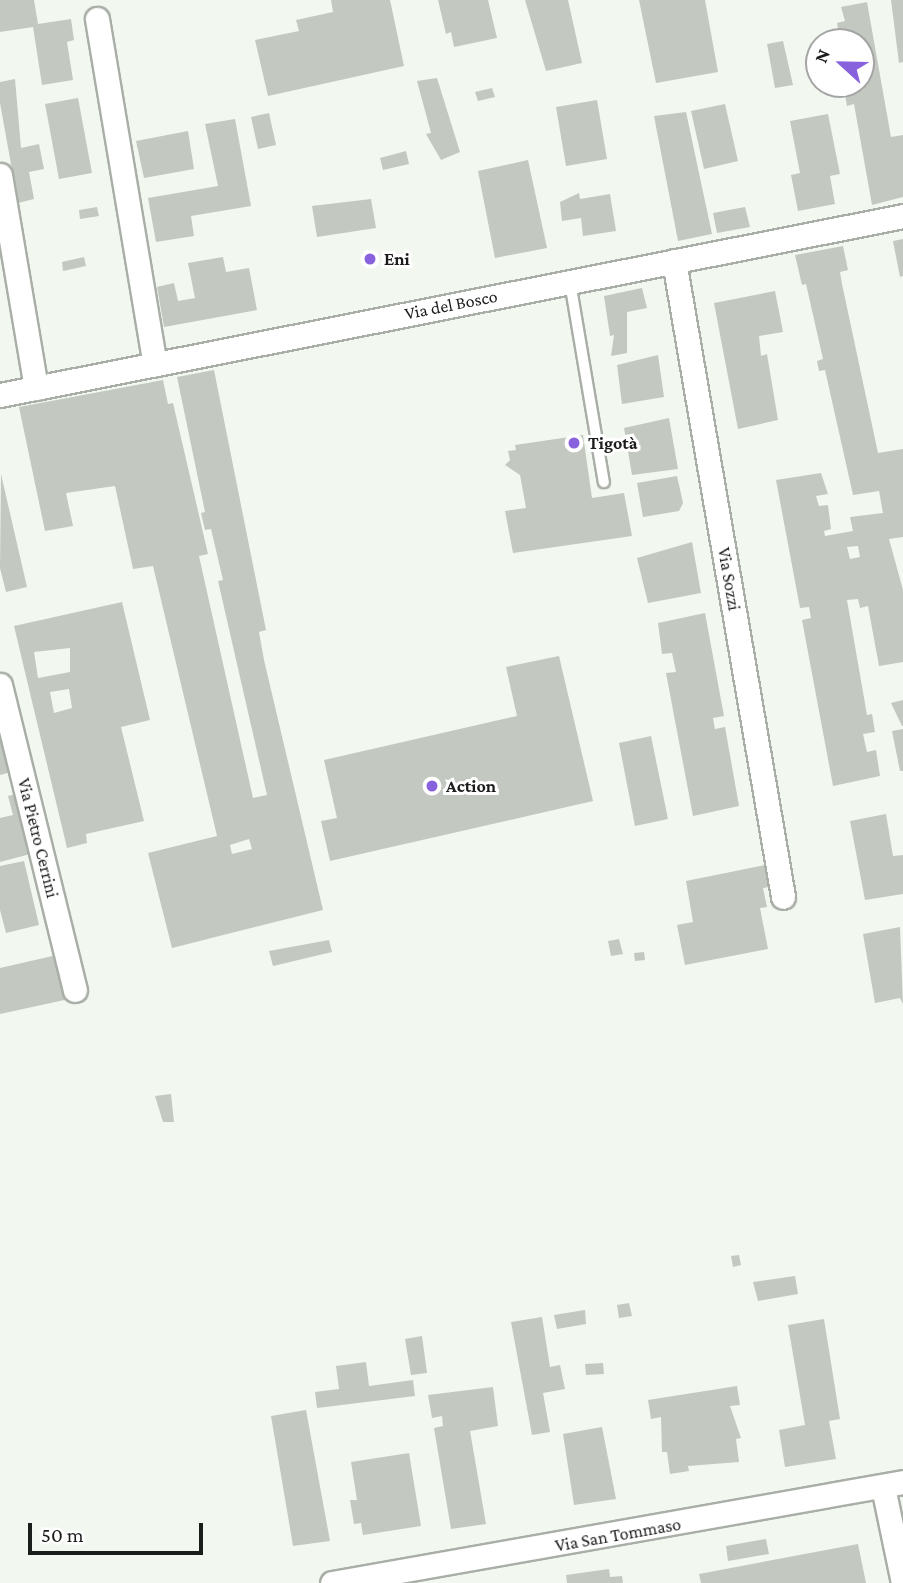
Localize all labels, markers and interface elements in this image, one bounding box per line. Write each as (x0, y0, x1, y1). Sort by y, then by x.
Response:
north arrow (805, 28, 875, 98)
text: N (810, 46, 834, 66)
place label: Eni (384, 248, 410, 270)
marker: Eni (362, 251, 378, 267)
street label: Via del Bosco (403, 285, 499, 325)
place label: Tigotà (588, 432, 638, 454)
marker: Tigotà (566, 435, 582, 451)
street label: Via Sozzi (713, 546, 745, 612)
place label: Action (446, 775, 496, 797)
street label: Via Pietro Cerrini (13, 776, 63, 900)
marker: Action (424, 778, 440, 794)
scale bar (32, 1510, 206, 1554)
street label: Via San Tommaso (553, 1513, 683, 1557)
text: 50 m (41, 1523, 84, 1547)

